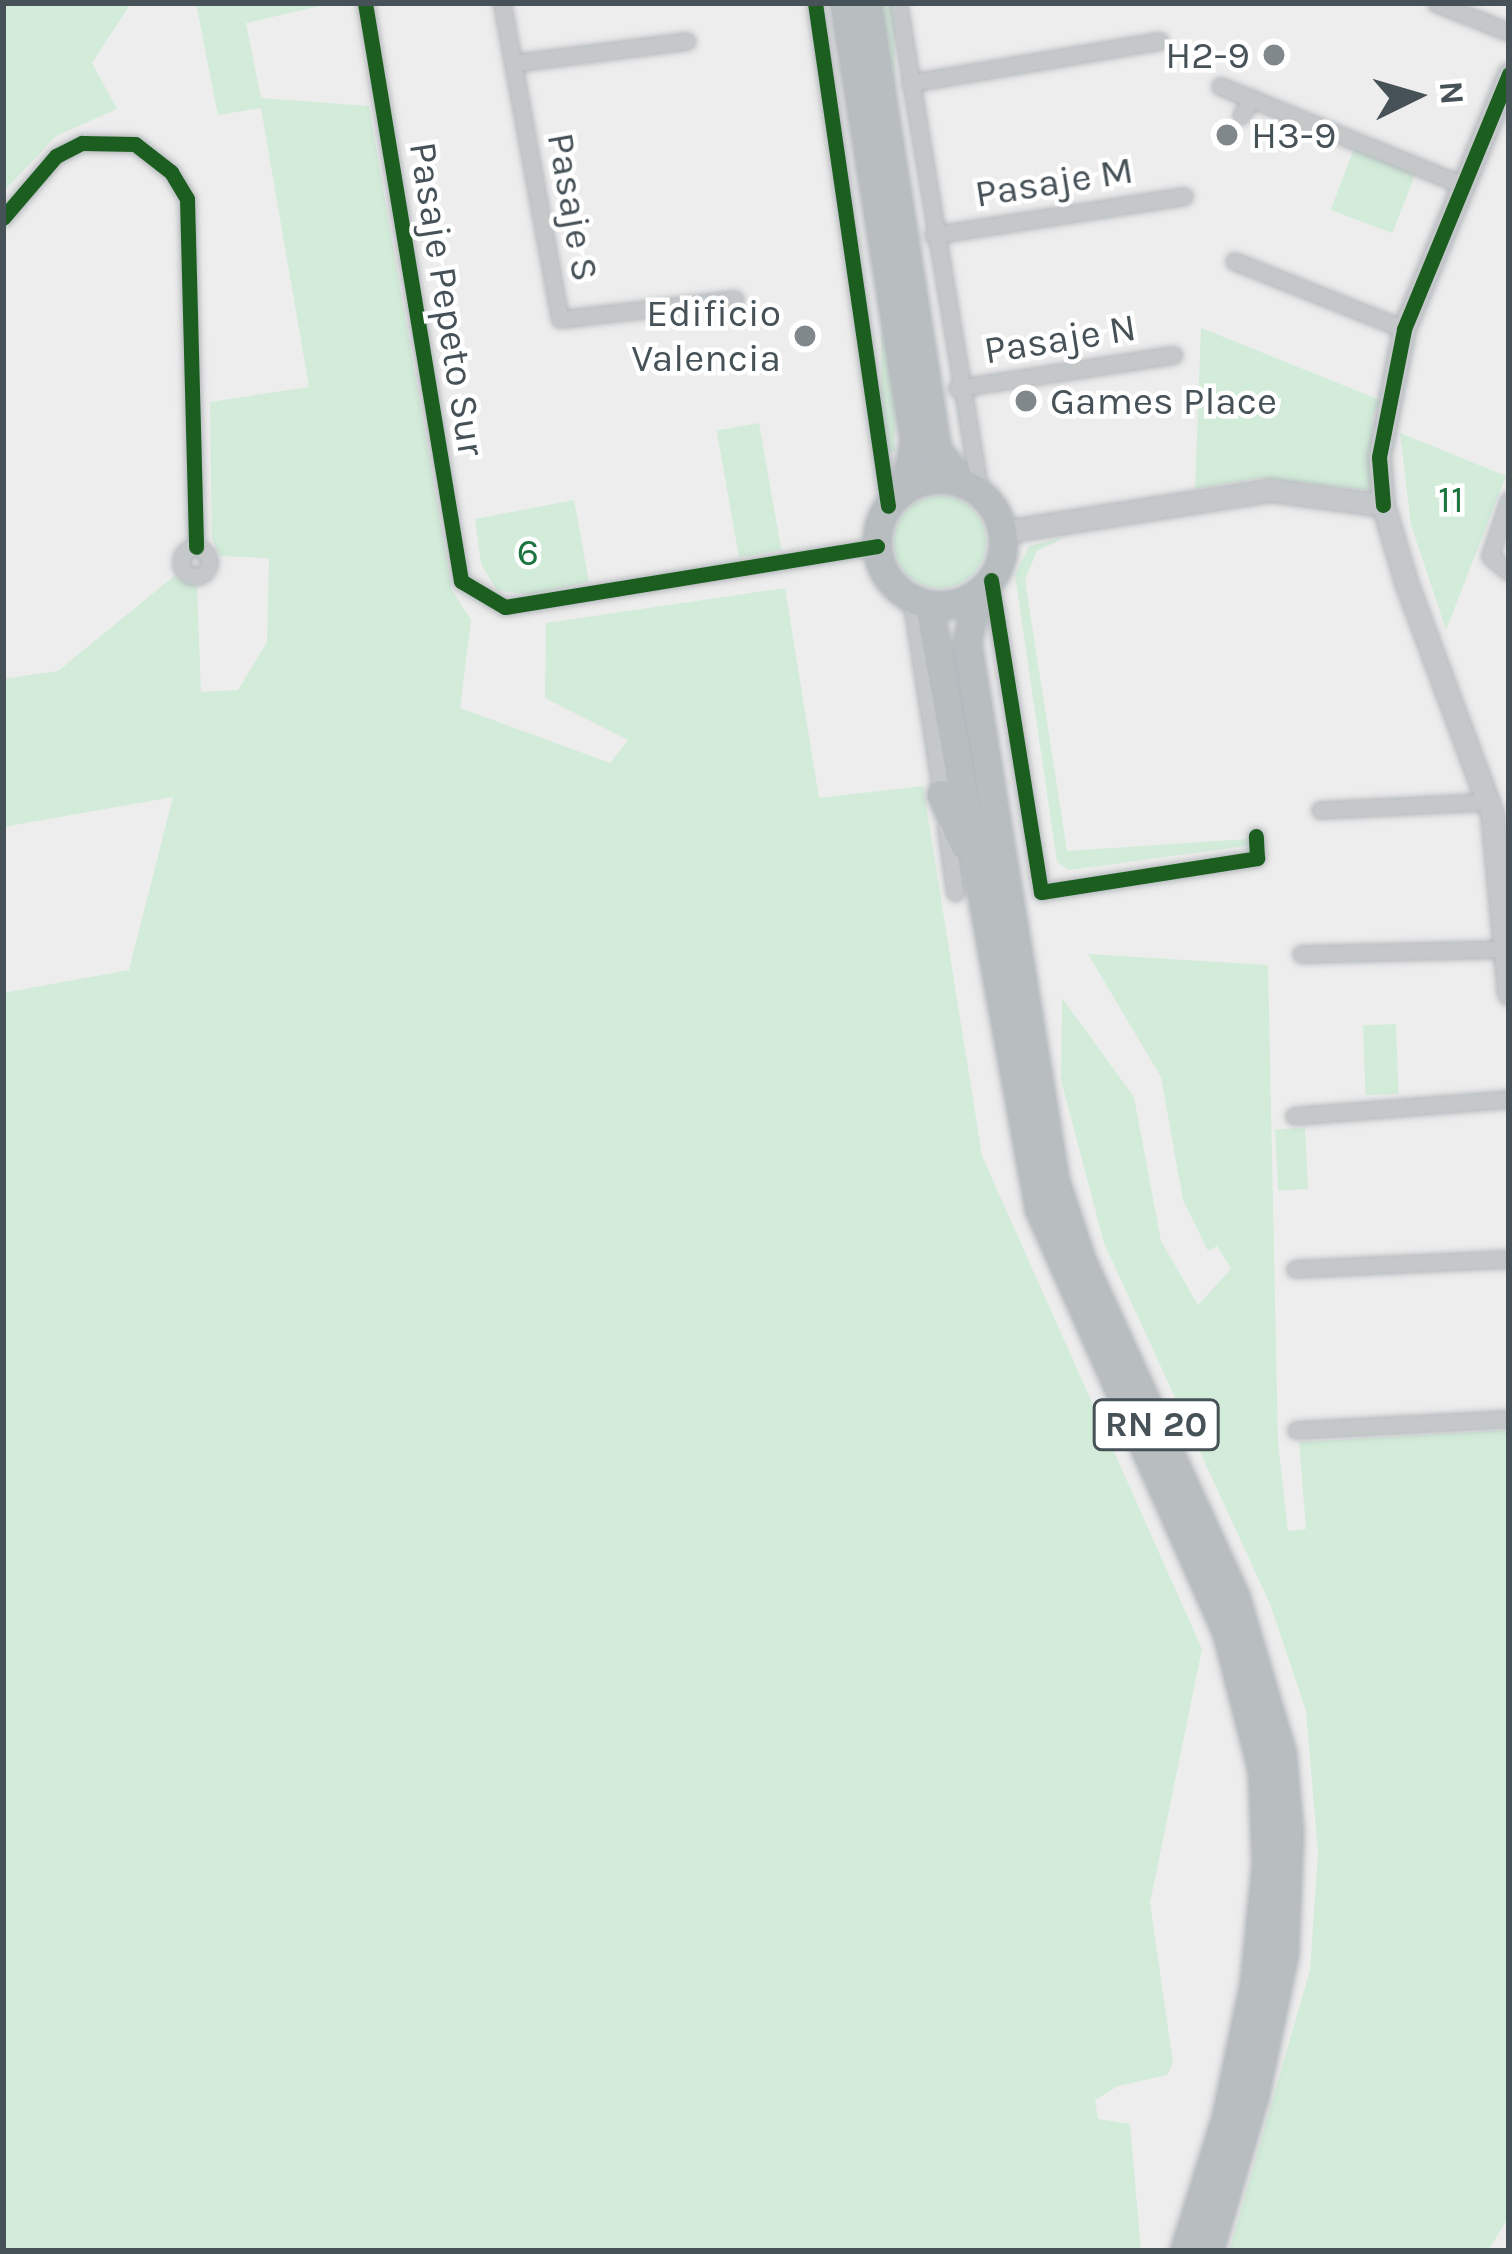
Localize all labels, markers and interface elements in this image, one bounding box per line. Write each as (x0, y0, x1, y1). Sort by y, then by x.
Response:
place label: H2-9 (1165, 32, 1250, 78)
north arrow (1356, 36, 1476, 156)
marker: H2-9 (1261, 42, 1287, 68)
text: N (1432, 79, 1472, 106)
place label: H3-9 (1251, 112, 1336, 158)
marker: H3-9 (1214, 122, 1240, 148)
street label: Pasaje S (537, 129, 609, 285)
street label: Pasaje Pepeto Sur (399, 139, 495, 459)
street label: Pasaje M (972, 146, 1136, 218)
place label: Edificio Valencia (631, 291, 781, 382)
street label: Pasaje N (981, 304, 1139, 374)
marker: Edificio Valencia (792, 323, 818, 349)
place label: Games Place (1050, 378, 1277, 424)
marker: Games Place (1013, 388, 1039, 414)
park label: 11 (1438, 476, 1464, 522)
park label: 6 (517, 529, 539, 575)
road number: RN 20 (1090, 1395, 1222, 1455)

